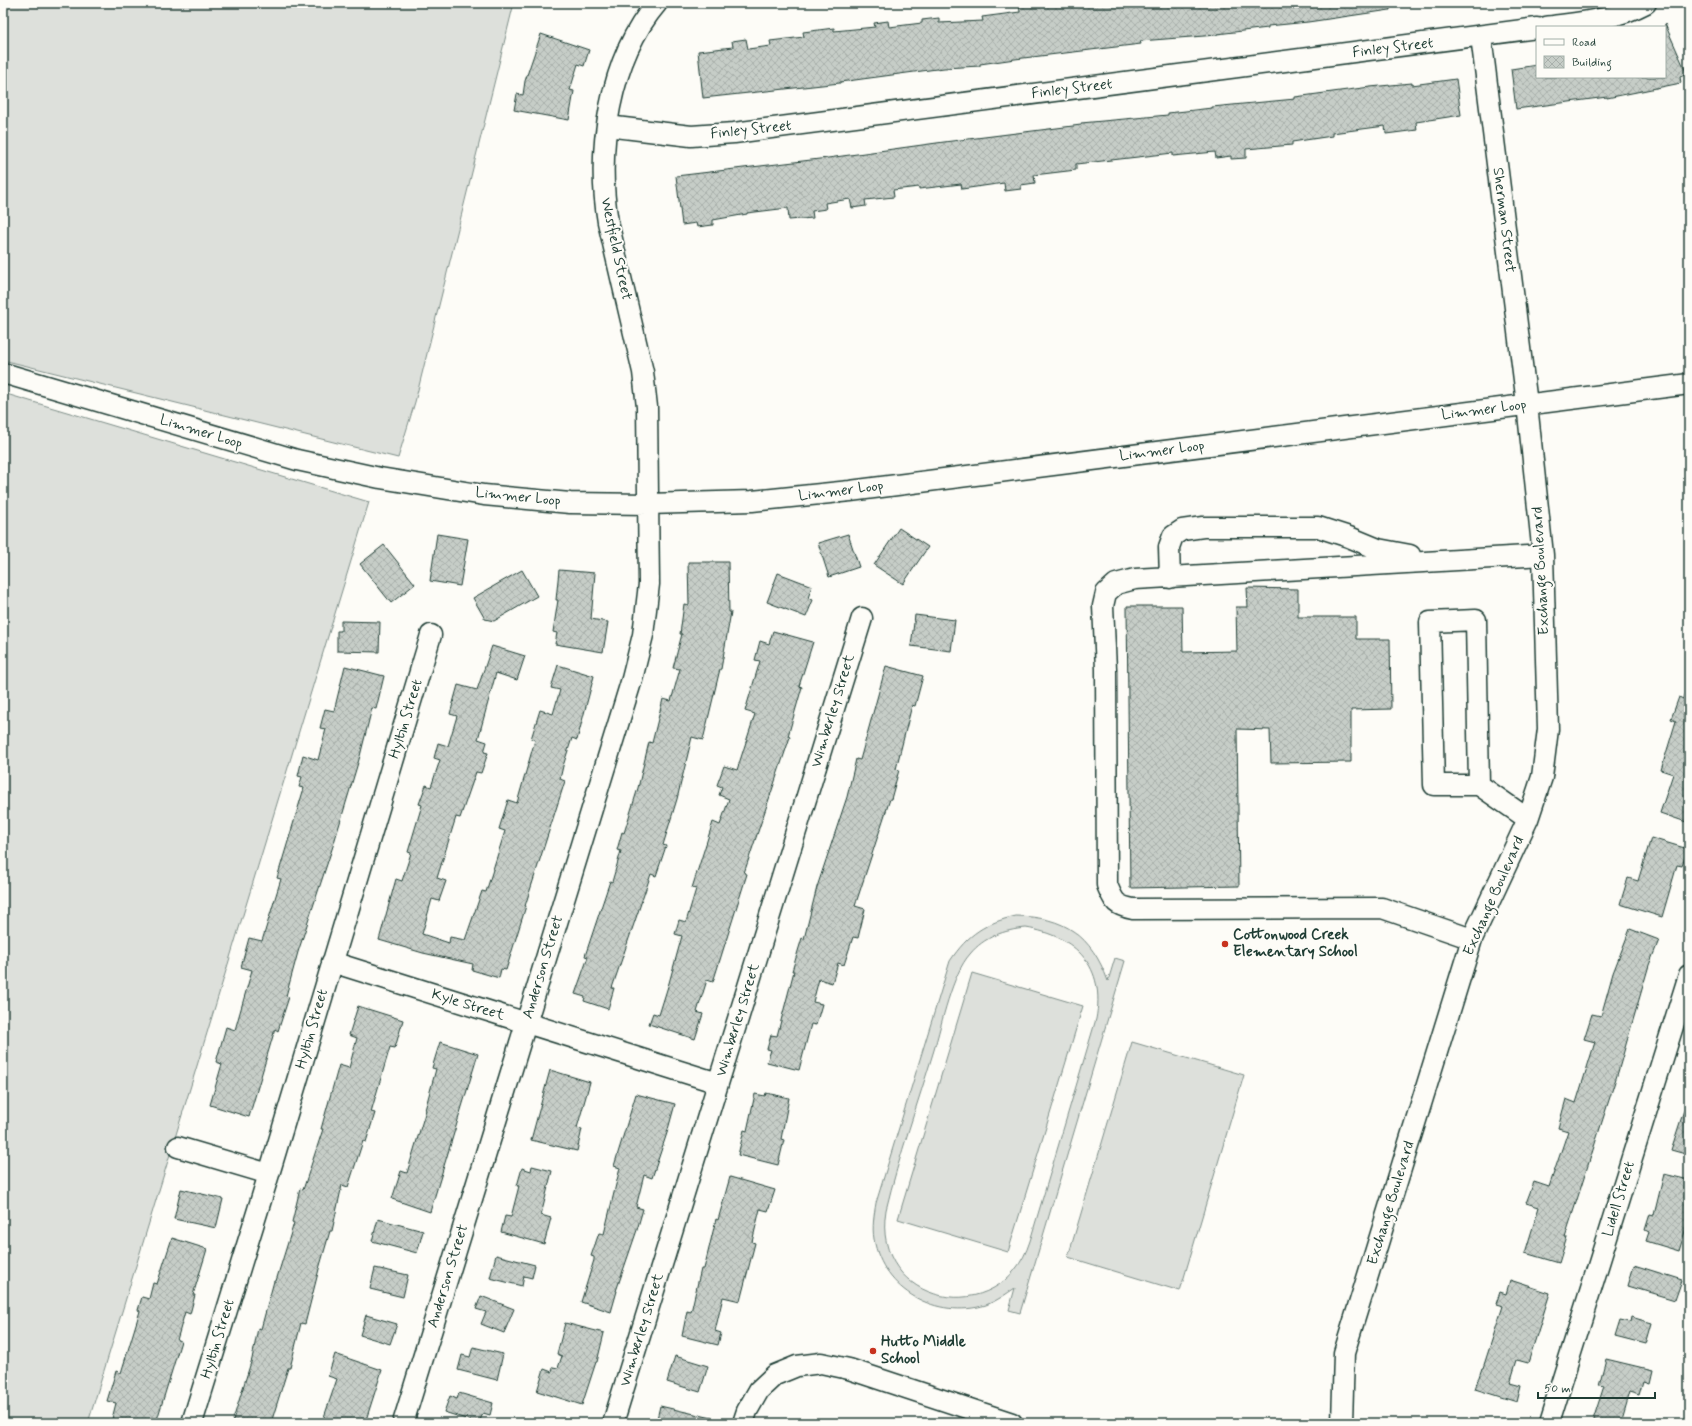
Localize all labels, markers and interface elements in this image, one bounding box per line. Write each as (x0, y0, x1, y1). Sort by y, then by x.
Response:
legend (1536, 26, 1666, 78)
street label: Finley Street (1351, 33, 1435, 63)
text: Road (1572, 35, 1596, 51)
text: Building (1572, 55, 1612, 72)
street label: Finley Street (1030, 74, 1114, 104)
street label: Finley Street (709, 116, 793, 144)
street label: Sherman Street (1488, 166, 1520, 274)
street label: Westfield Street (595, 196, 637, 302)
street label: Limmer Loop (1440, 395, 1528, 425)
street label: Limmer Loop (157, 410, 245, 454)
street label: Limmer Loop (1118, 436, 1206, 466)
street label: Limmer Loop (797, 476, 885, 506)
street label: Limmer Loop (474, 483, 562, 511)
street label: Exchange Boulevard (1528, 506, 1555, 636)
street label: Wimberley Street (806, 652, 860, 770)
street label: Hyltin Street (384, 676, 428, 761)
street label: Exchange Boulevard (1459, 833, 1530, 959)
street label: Anderson Street (518, 913, 568, 1021)
place label: Cottonwood Creek Elementary School (1233, 925, 1358, 962)
marker: Cottonwood Creek Elementary School (1220, 939, 1230, 949)
street label: Wimberley Street (711, 961, 765, 1079)
street label: Kyle Street (429, 984, 507, 1026)
street label: Hyltin Street (291, 986, 333, 1071)
street label: Exchange Boulevard (1363, 1138, 1420, 1268)
street label: Lidell Street (1598, 1158, 1640, 1239)
street label: Anderson Street (423, 1222, 473, 1330)
street label: Wimberley Street (615, 1271, 669, 1389)
street label: Hyltin Street (196, 1296, 240, 1381)
place label: Hutto Middle School (881, 1332, 966, 1369)
marker: Hutto Middle School (868, 1346, 878, 1356)
scale bar (1538, 1374, 1655, 1400)
text: 50 m (1544, 1381, 1571, 1397)

